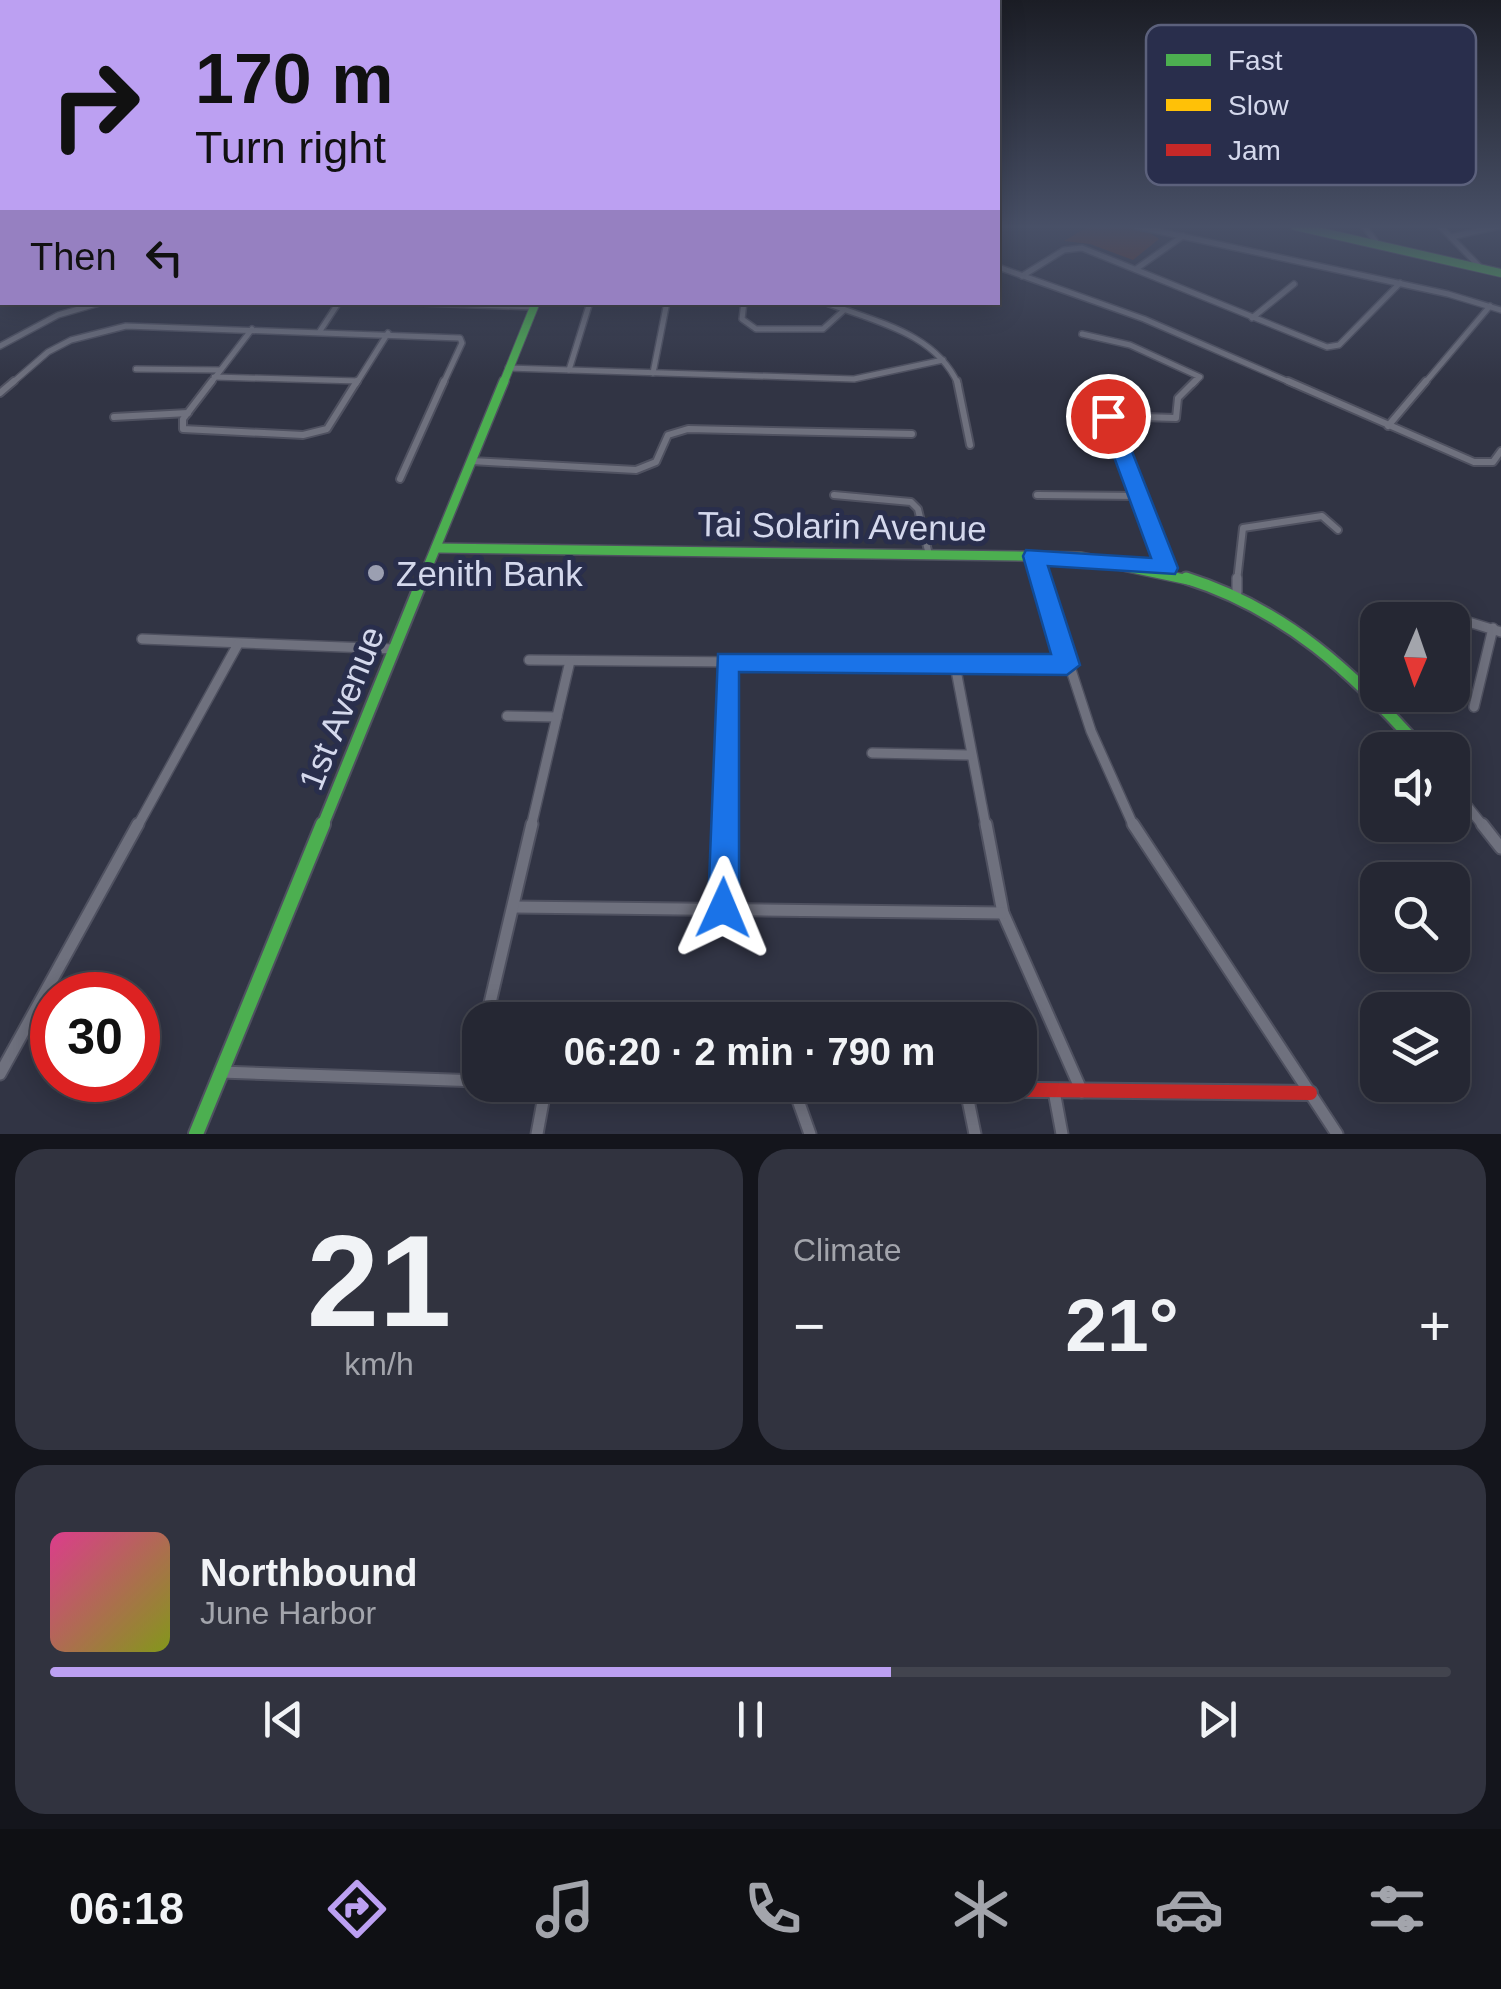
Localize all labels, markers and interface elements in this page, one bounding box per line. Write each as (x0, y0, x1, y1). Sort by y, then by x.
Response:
legend (1146, 25, 1476, 185)
icon: right (30, 40, 160, 170)
text: 170 m (195, 40, 393, 118)
text: Fast (1228, 45, 1283, 76)
text: Slow (1228, 90, 1289, 121)
text: Turn right (195, 122, 386, 173)
text: Jam (1228, 135, 1281, 166)
icon: left (137, 230, 192, 285)
text: Then (30, 236, 117, 278)
pin (1066, 374, 1151, 459)
icon: arrive (1081, 389, 1136, 444)
street label: Tai Solarin Avenue (697, 504, 987, 548)
place label: Zenith Bank (396, 554, 583, 593)
marker: Zenith Bank (365, 562, 387, 584)
north arrow (1360, 602, 1470, 712)
map controls (1360, 602, 1470, 1102)
street label: 1st Avenue (291, 621, 391, 795)
button: sound (1360, 732, 1470, 842)
position arrow (671, 856, 775, 960)
button: search (1360, 862, 1470, 972)
speed limit sign: 30 (30, 972, 160, 1102)
button: layers (1360, 992, 1470, 1102)
text: 06:20 · 2 min · 790 m (564, 1031, 935, 1073)
text: 21 (307, 1208, 451, 1354)
text: Climate (793, 1232, 901, 1268)
text: 21° (1065, 1283, 1179, 1367)
text: − (793, 1295, 825, 1357)
text: + (1419, 1295, 1451, 1357)
text: km/h (344, 1346, 414, 1382)
text: Northbound (200, 1552, 417, 1594)
text: June Harbor (200, 1595, 376, 1631)
icon: previous (256, 1692, 311, 1747)
icon: pause (723, 1692, 778, 1747)
icon: next (1190, 1692, 1245, 1747)
icon: directions (322, 1874, 392, 1944)
icon: music (530, 1874, 600, 1944)
icon: phone (738, 1874, 808, 1944)
icon: climate (946, 1874, 1016, 1944)
icon: car (1154, 1874, 1224, 1944)
icon: filters (1362, 1874, 1432, 1944)
text: 06:18 (69, 1883, 184, 1934)

